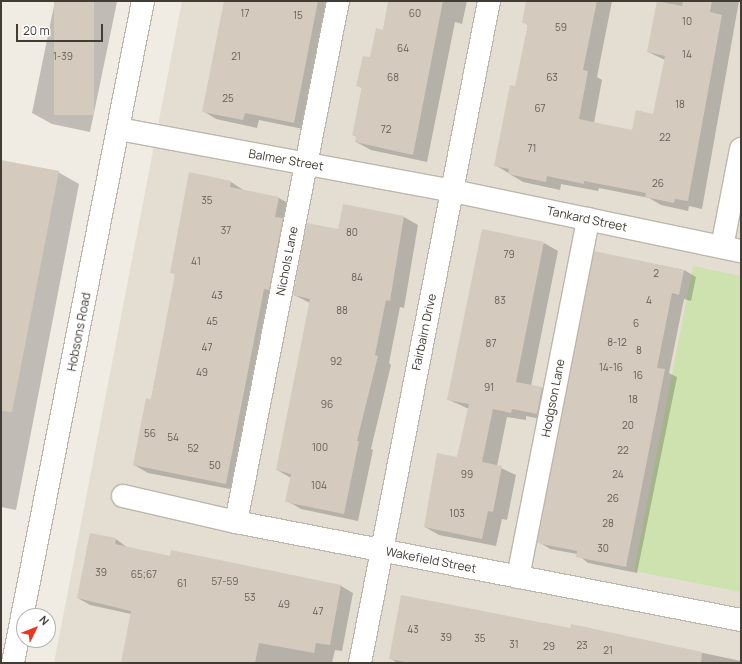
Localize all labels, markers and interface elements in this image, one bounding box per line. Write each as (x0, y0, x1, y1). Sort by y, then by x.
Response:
house number: 17 (241, 8, 249, 20)
house number: 60 (409, 8, 421, 20)
house number: 15 (293, 10, 303, 22)
scale bar (18, 16, 105, 42)
house number: 10 (682, 16, 692, 28)
text: 20 m (23, 22, 50, 39)
house number: 59 (555, 22, 567, 34)
house number: 64 (397, 43, 409, 55)
house number: 14 (682, 49, 692, 61)
house number: 1-39 (53, 51, 73, 63)
house number: 21 (231, 51, 241, 63)
house number: 68 (387, 72, 399, 84)
house number: 63 (546, 72, 558, 84)
house number: 25 (222, 93, 234, 105)
house number: 18 (675, 99, 685, 111)
house number: 67 (534, 103, 546, 115)
house number: 72 (381, 124, 391, 136)
house number: 22 (659, 132, 671, 144)
house number: 71 (528, 143, 536, 155)
street label: Balmer Street (247, 146, 325, 174)
house number: 26 (652, 178, 664, 190)
house number: 35 (201, 195, 213, 207)
street label: Tankard Street (546, 203, 628, 235)
house number: 37 (221, 225, 231, 237)
street label: Nichols Lane (273, 225, 301, 297)
house number: 80 (346, 227, 358, 239)
house number: 79 (503, 249, 515, 261)
house number: 41 (191, 256, 201, 268)
house number: 2 (653, 268, 659, 280)
house number: 84 (351, 272, 363, 284)
house number: 43 (211, 290, 223, 302)
street label: Hobsons Road (64, 291, 94, 373)
street label: Fairbairn Drive (409, 292, 439, 372)
house number: 83 (494, 295, 506, 307)
house number: 4 (646, 295, 652, 307)
house number: 88 (336, 305, 348, 317)
house number: 45 (206, 316, 218, 328)
house number: 6 (633, 318, 639, 330)
house number: 8-12 (607, 337, 627, 349)
house number: 87 (486, 338, 496, 350)
house number: 47 (202, 342, 212, 354)
house number: 8 (636, 345, 642, 357)
house number: 92 (330, 356, 342, 368)
street label: Hodgson Lane (538, 358, 568, 438)
house number: 14-16 (599, 362, 623, 374)
house number: 49 (196, 367, 208, 379)
house number: 16 (633, 370, 643, 382)
house number: 91 (484, 382, 494, 394)
house number: 18 (628, 394, 638, 406)
house number: 96 (321, 399, 333, 411)
house number: 20 (622, 420, 634, 432)
house number: 56 (144, 428, 156, 440)
house number: 54 (167, 432, 179, 444)
house number: 100 (312, 442, 328, 454)
house number: 52 (187, 443, 199, 455)
house number: 22 (617, 445, 629, 457)
house number: 50 (209, 460, 221, 472)
house number: 99 (461, 469, 473, 481)
house number: 24 (612, 469, 624, 481)
house number: 104 (311, 480, 327, 492)
house number: 26 (607, 493, 619, 505)
house number: 103 (449, 508, 465, 520)
house number: 28 (602, 518, 614, 530)
house number: 30 (597, 543, 609, 555)
street label: Wakefield Street (384, 544, 478, 576)
house number: 39 (95, 567, 107, 579)
house number: 65;67 (131, 569, 157, 581)
house number: 57-59 (212, 576, 238, 588)
house number: 61 (177, 578, 187, 590)
house number: 53 (244, 592, 256, 604)
house number: 49 (278, 599, 290, 611)
house number: 47 (313, 606, 323, 618)
north arrow (16, 608, 56, 648)
text: N (36, 612, 53, 628)
house number: 43 (407, 624, 419, 636)
house number: 39 (440, 632, 452, 644)
house number: 35 (474, 633, 486, 645)
house number: 31 (509, 639, 519, 651)
house number: 23 (576, 640, 588, 652)
house number: 29 (543, 641, 555, 653)
house number: 21 (603, 645, 613, 657)

